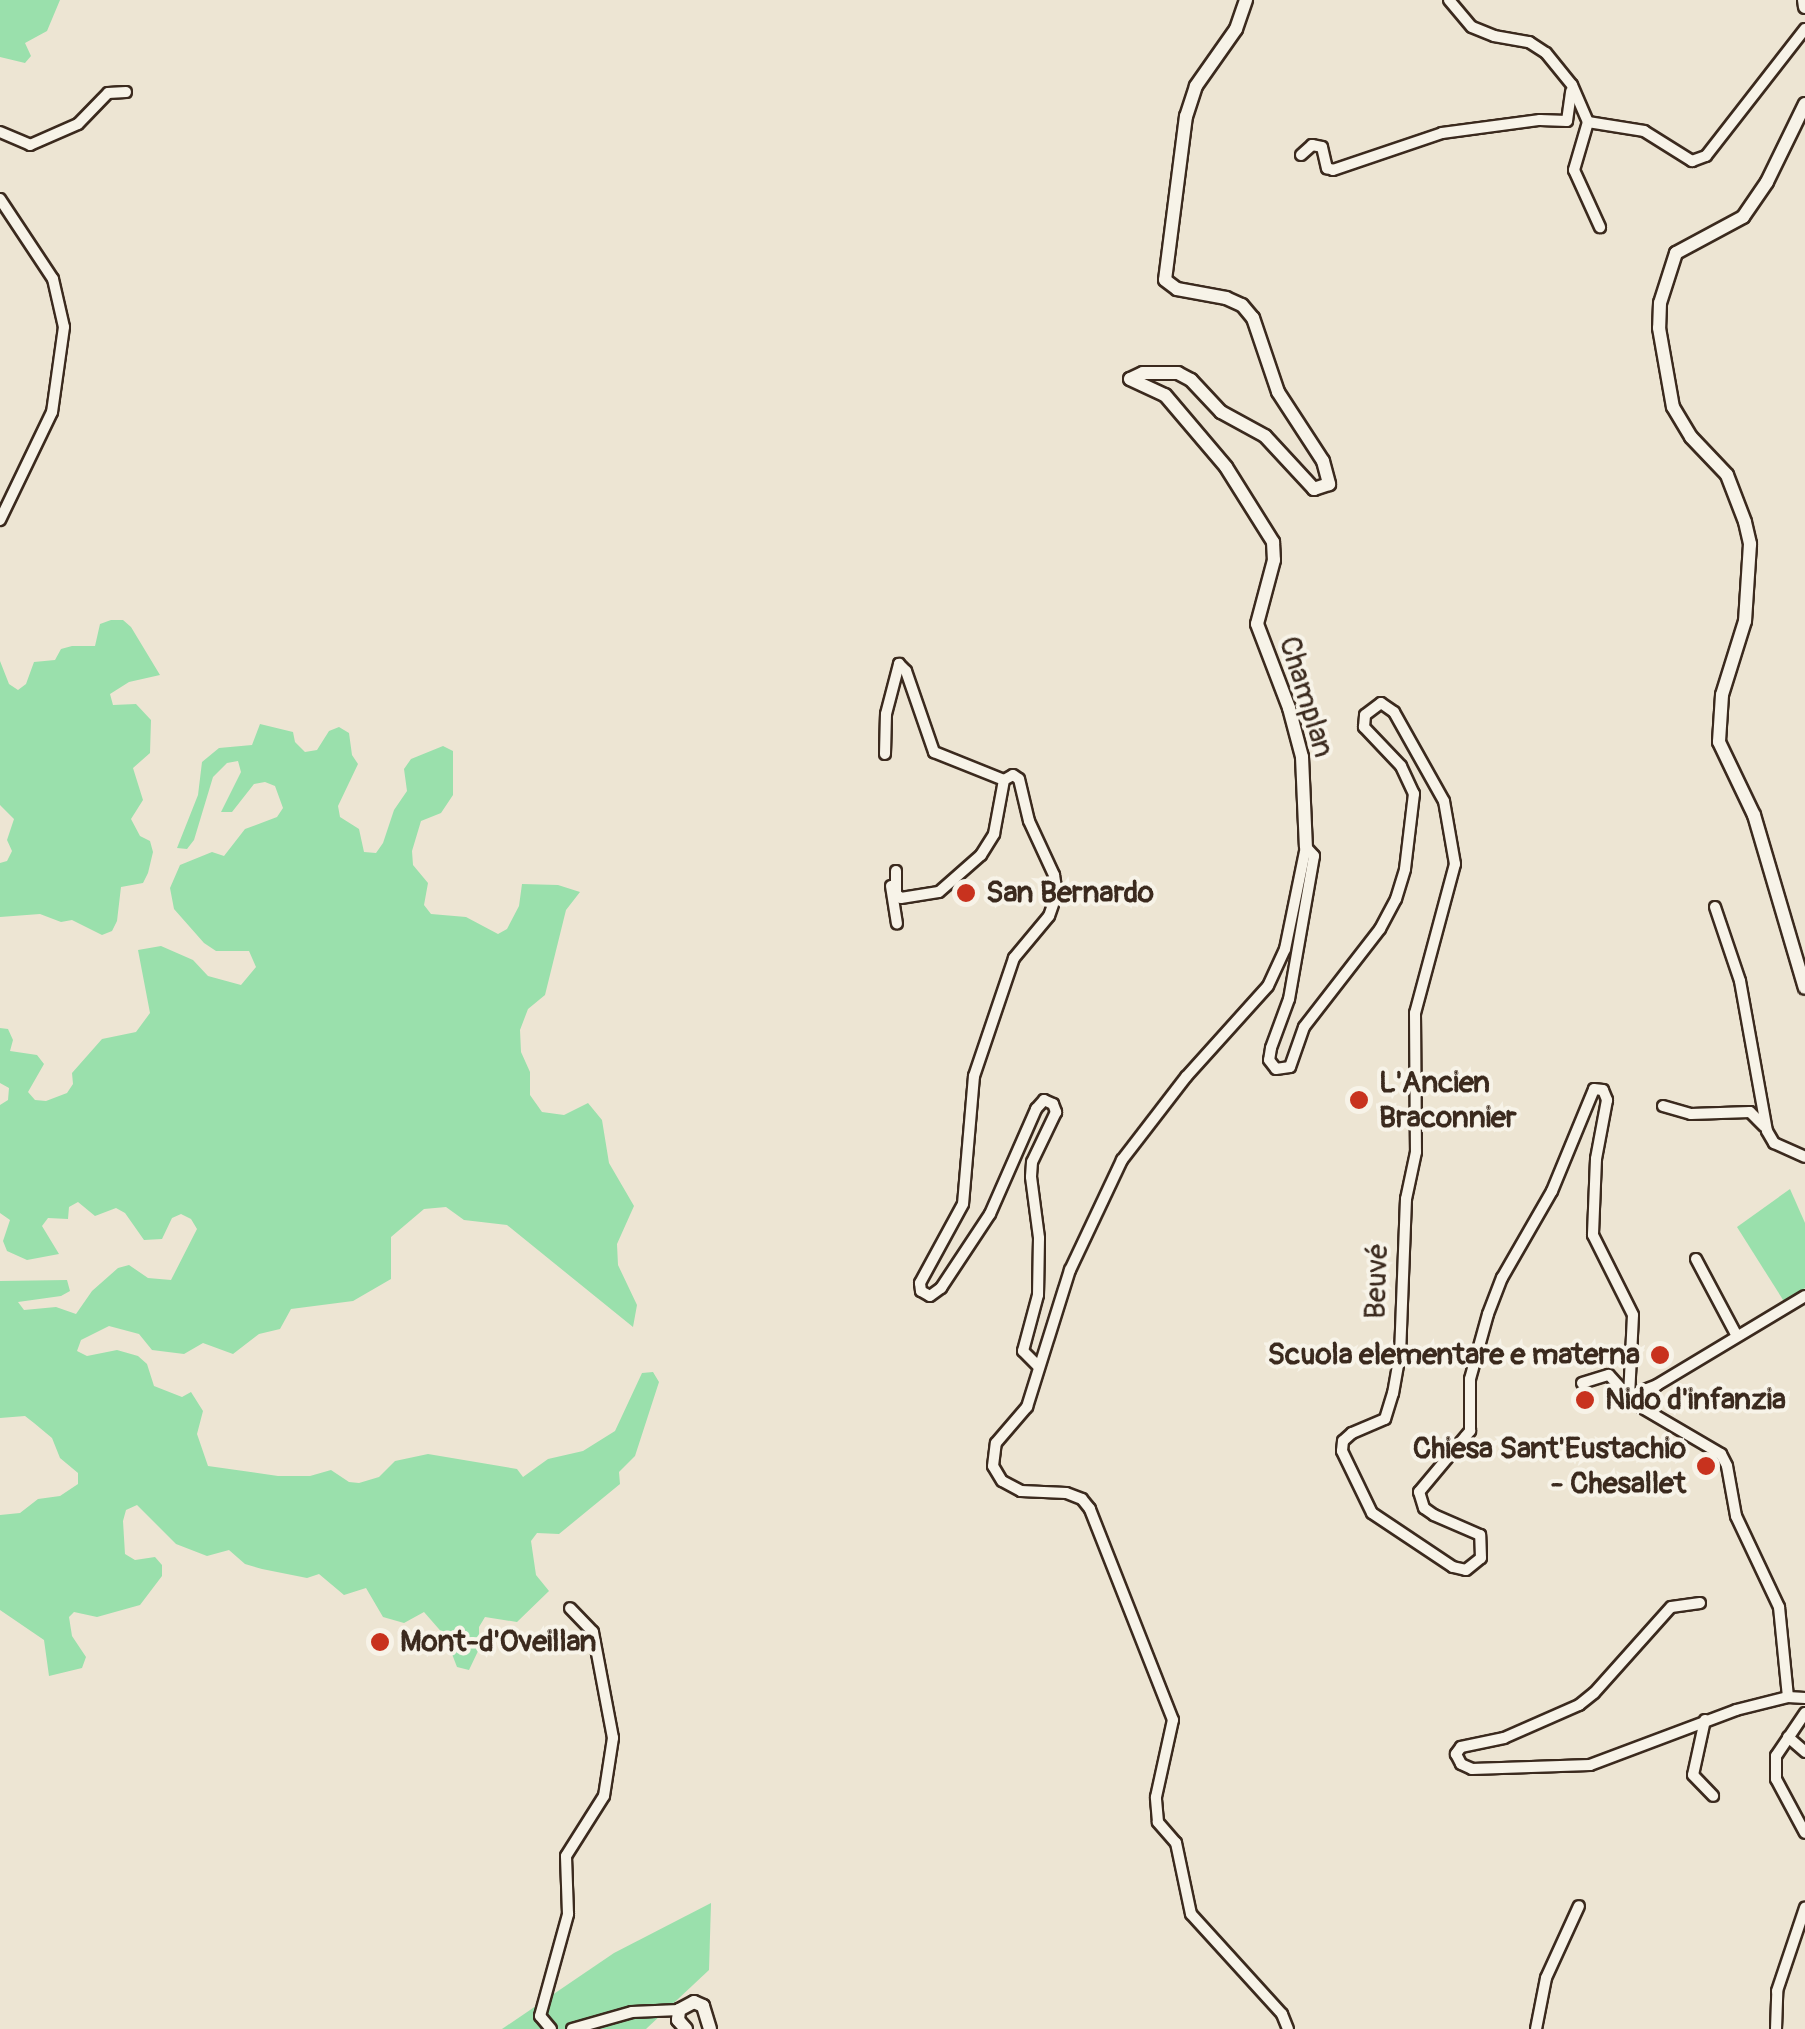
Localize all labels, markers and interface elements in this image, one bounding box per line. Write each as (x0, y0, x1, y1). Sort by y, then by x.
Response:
street label: Champlan (1271, 632, 1341, 762)
place label: San Bernardo (986, 875, 1154, 911)
marker: San Bernardo (955, 882, 977, 904)
place label: L'Ancien Braconnier (1379, 1065, 1516, 1136)
marker: L'Ancien Braconnier (1348, 1089, 1370, 1111)
street label: Beuvé (1358, 1242, 1396, 1320)
place label: Scuola elementare e materna (1268, 1337, 1640, 1373)
marker: Scuola elementare e materna (1649, 1344, 1671, 1366)
place label: Nido d'infanzia (1605, 1382, 1786, 1418)
marker: Nido d'infanzia (1574, 1389, 1596, 1411)
place label: Chiesa Sant'Eustachio - Chesallet (1413, 1431, 1686, 1502)
marker: Chiesa Sant'Eustachio - Chesallet (1695, 1455, 1717, 1477)
place label: Mont-d'Oveillan (400, 1624, 597, 1660)
marker: Mont-d'Oveillan (369, 1631, 391, 1653)

